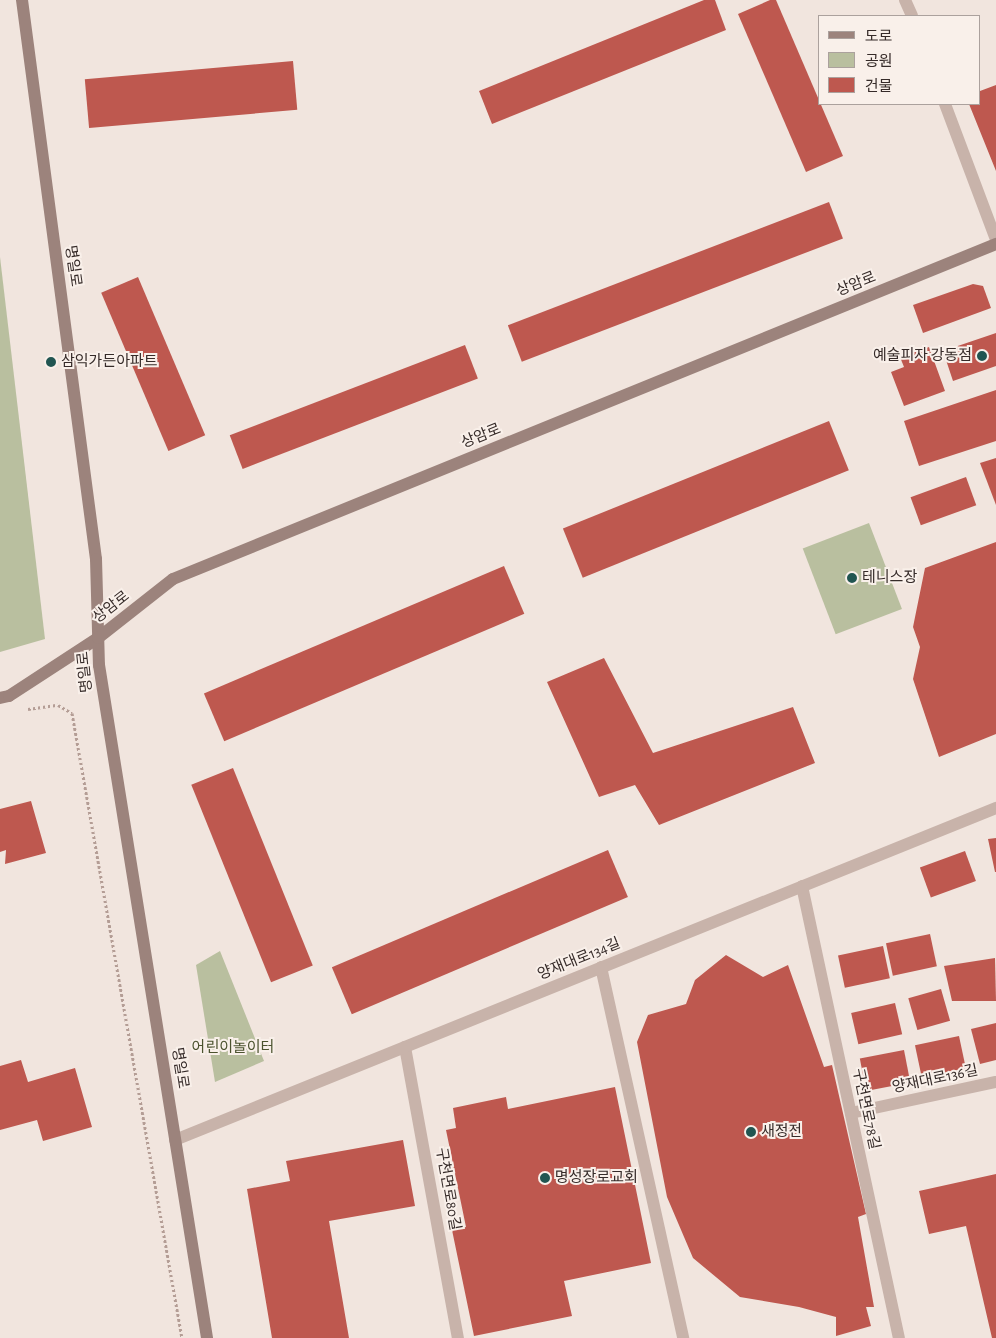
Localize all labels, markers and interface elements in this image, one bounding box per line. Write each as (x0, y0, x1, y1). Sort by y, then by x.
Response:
legend (818, 15, 981, 105)
text: 도로 (865, 29, 893, 44)
text: 공원 (865, 54, 893, 69)
text: 건물 (865, 79, 893, 94)
street label: 명일로 (61, 244, 85, 288)
street label: 상암로 (833, 268, 879, 300)
place label: 예술피자 강동점 (873, 347, 972, 365)
marker: 예술피자 강동점 (976, 350, 988, 362)
place label: 삼익가든아파트 (61, 353, 158, 371)
marker: 삼익가든아파트 (45, 356, 57, 368)
street label: 상암로 (458, 420, 504, 452)
place label: 테니스장 (862, 569, 917, 587)
marker: 테니스장 (846, 572, 858, 584)
street label: 상암로 (89, 587, 133, 627)
street label: 명일로 (74, 650, 96, 694)
street label: 양재대로134길 (535, 934, 623, 984)
park label: 어린이놀이터 (192, 1039, 274, 1057)
street label: 명일로 (168, 1046, 192, 1090)
street label: 양재대로136길 (890, 1061, 980, 1097)
street label: 구천면로78길 (849, 1067, 883, 1151)
place label: 새정전 (761, 1123, 802, 1141)
marker: 새정전 (745, 1126, 757, 1138)
street label: 구천면로80길 (432, 1146, 464, 1232)
place label: 명성장로교회 (555, 1169, 638, 1187)
marker: 명성장로교회 (539, 1172, 551, 1184)

